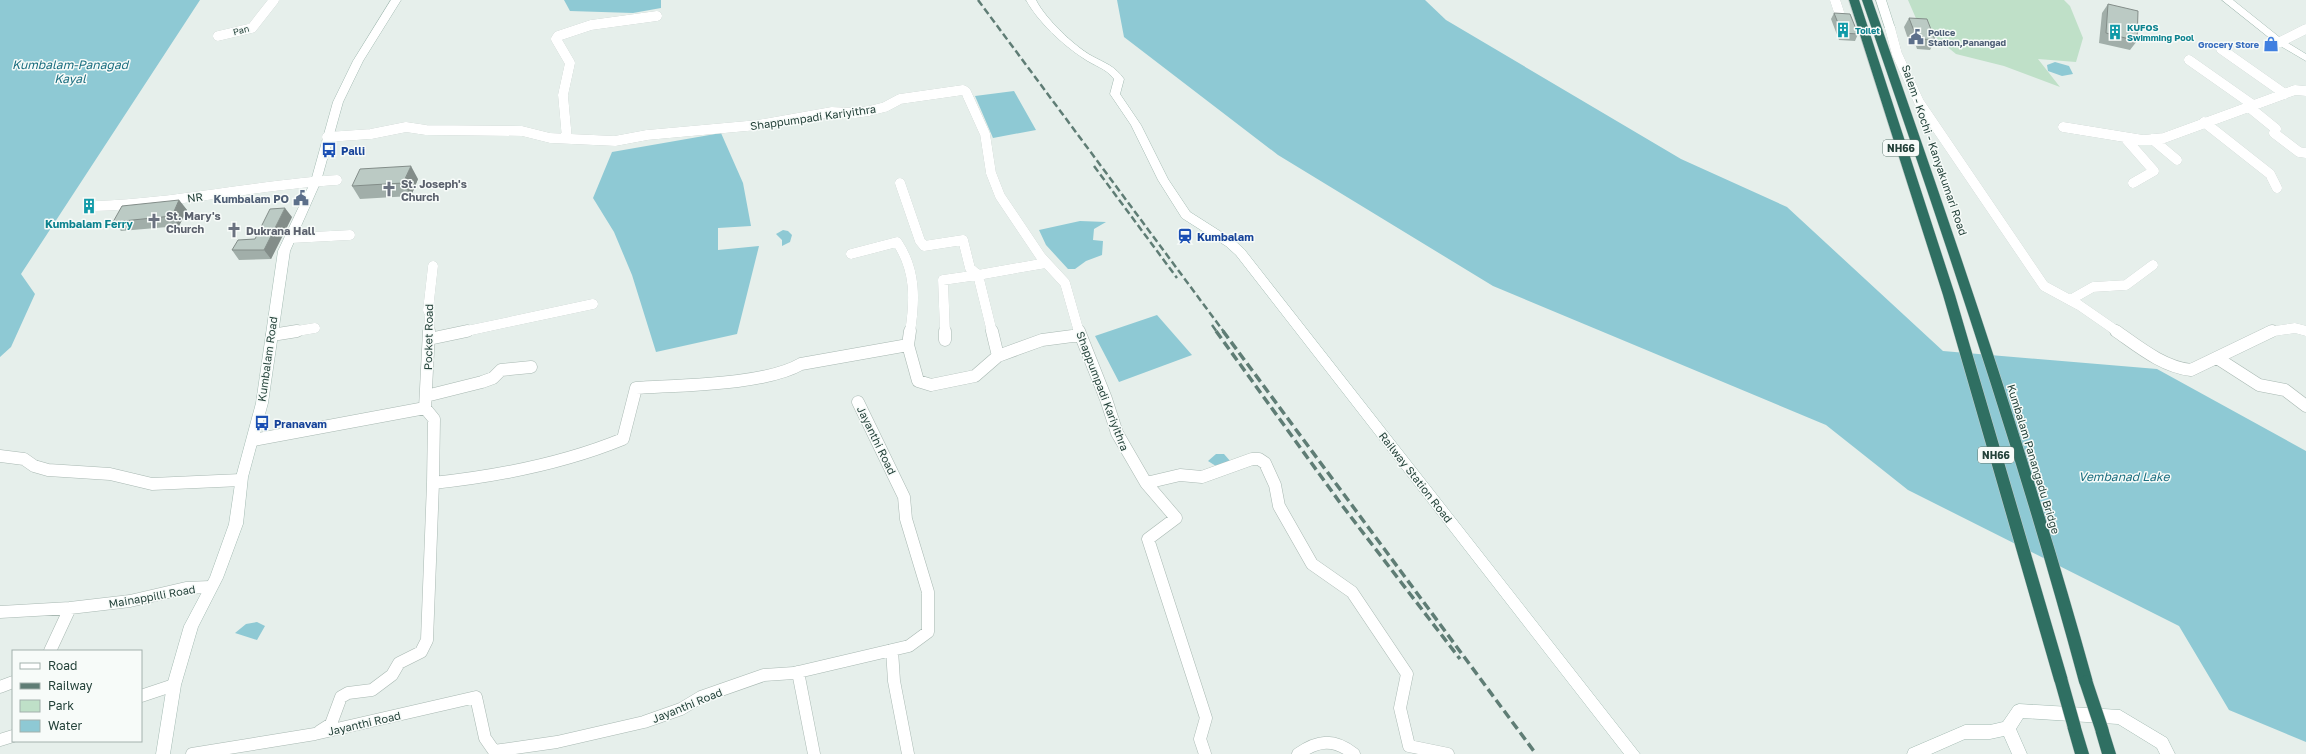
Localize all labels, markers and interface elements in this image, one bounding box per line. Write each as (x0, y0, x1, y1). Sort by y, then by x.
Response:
building icon: Toilet (1834, 21, 1852, 39)
place label: KUFOS Swimming Pool (2127, 22, 2194, 43)
street label: Pan (232, 23, 250, 37)
building icon: KUFOS Swimming Pool (2106, 23, 2124, 41)
place label: Toilet (1855, 25, 1880, 36)
place label: Police Station,Panangad (1928, 27, 2007, 48)
public building icon: Police Station,Panangad (1907, 28, 1925, 46)
shop icon: Grocery Store (2262, 35, 2280, 53)
place label: Grocery Store (2198, 39, 2260, 50)
water label: Kumbalam-Panagad Kayal (12, 57, 130, 86)
street label: Salem - Kochi - Kanyakumari Road (1900, 63, 1970, 237)
street label: Shappumpadi Kariyithra (749, 102, 877, 132)
road number: NH66 (1883, 140, 1919, 156)
bus stop icon: Palli (320, 141, 338, 159)
place label: Palli (341, 144, 365, 157)
place label: St. Joseph's Church (401, 177, 467, 203)
church icon: St. Joseph's Church (380, 180, 398, 198)
street label: NR (186, 189, 204, 205)
public building icon: Kumbalam PO (292, 189, 310, 207)
place label: Kumbalam PO (214, 192, 289, 205)
building icon: Kumbalam Ferry (80, 197, 98, 215)
place label: St. Mary's Church (166, 209, 221, 235)
church icon: St. Mary's Church (145, 212, 163, 230)
place label: Kumbalam Ferry (45, 217, 133, 230)
church icon: Dukrana Hall (225, 221, 243, 239)
place label: Dukrana Hall (246, 224, 316, 237)
station icon: Kumbalam (1176, 227, 1194, 245)
place label: Kumbalam (1197, 230, 1254, 243)
street label: Pocket Road (421, 304, 435, 370)
street label: Kumbalam Road (255, 316, 279, 402)
street label: Shappumpadi Kariyithra (1074, 329, 1132, 453)
street label: Kumbalam Panangadu Bridge (2005, 383, 2063, 535)
street label: Jayanthi Road (855, 404, 899, 476)
bus stop icon: Pranavam (253, 414, 271, 432)
place label: Pranavam (274, 417, 327, 430)
street label: Railway Station Road (1377, 429, 1455, 525)
road number: NH66 (1978, 447, 2014, 463)
water label: Vembanad Lake (2079, 469, 2170, 484)
street label: Mainappilli Road (108, 582, 196, 610)
legend (12, 650, 142, 742)
text: Road (48, 658, 77, 673)
text: Railway (48, 678, 93, 693)
street label: Jayanthi Road (650, 685, 724, 725)
text: Park (48, 698, 74, 713)
street label: Jayanthi Road (326, 708, 402, 738)
text: Water (48, 718, 82, 733)

